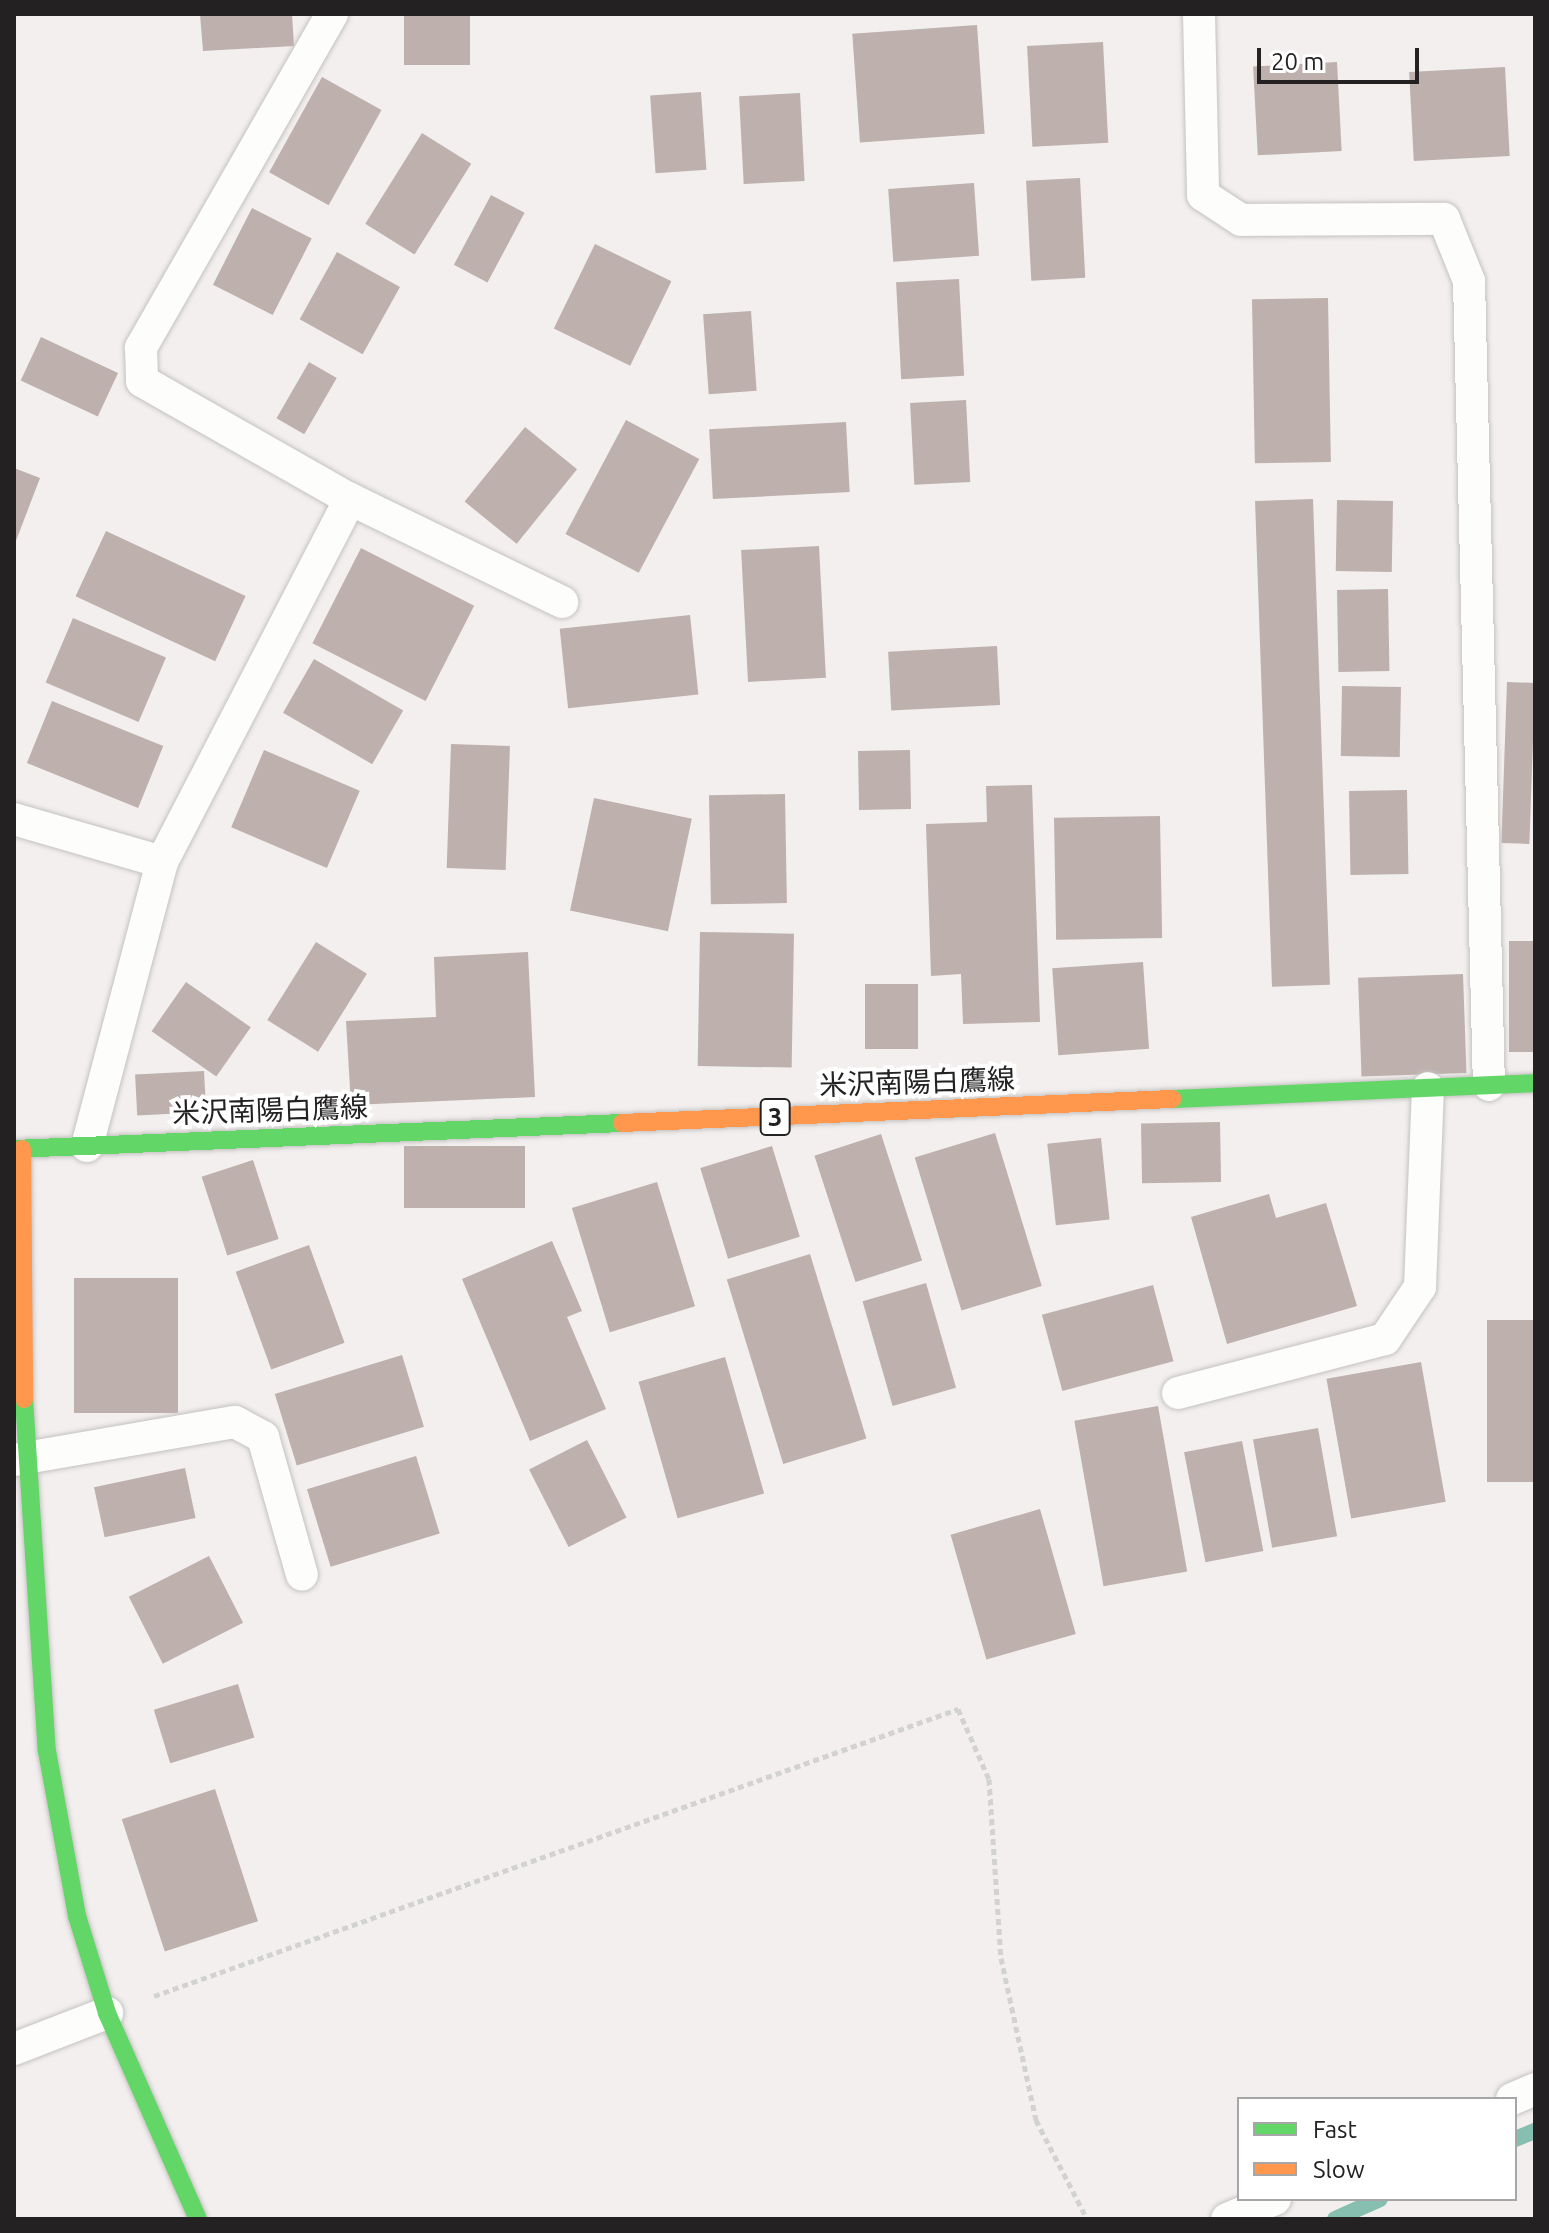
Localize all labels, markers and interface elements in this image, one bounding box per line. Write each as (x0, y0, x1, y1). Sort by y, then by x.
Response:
scale bar (1261, 32, 1423, 82)
text: 20 m (1271, 48, 1324, 75)
street label: 米沢南陽白鷹線 (818, 1062, 1016, 1102)
street label: 米沢南陽白鷹線 (171, 1090, 369, 1130)
road number: 3 (759, 1095, 791, 1139)
legend (1237, 2097, 1517, 2201)
text: Fast (1313, 2116, 1357, 2143)
text: Slow (1313, 2156, 1365, 2183)

